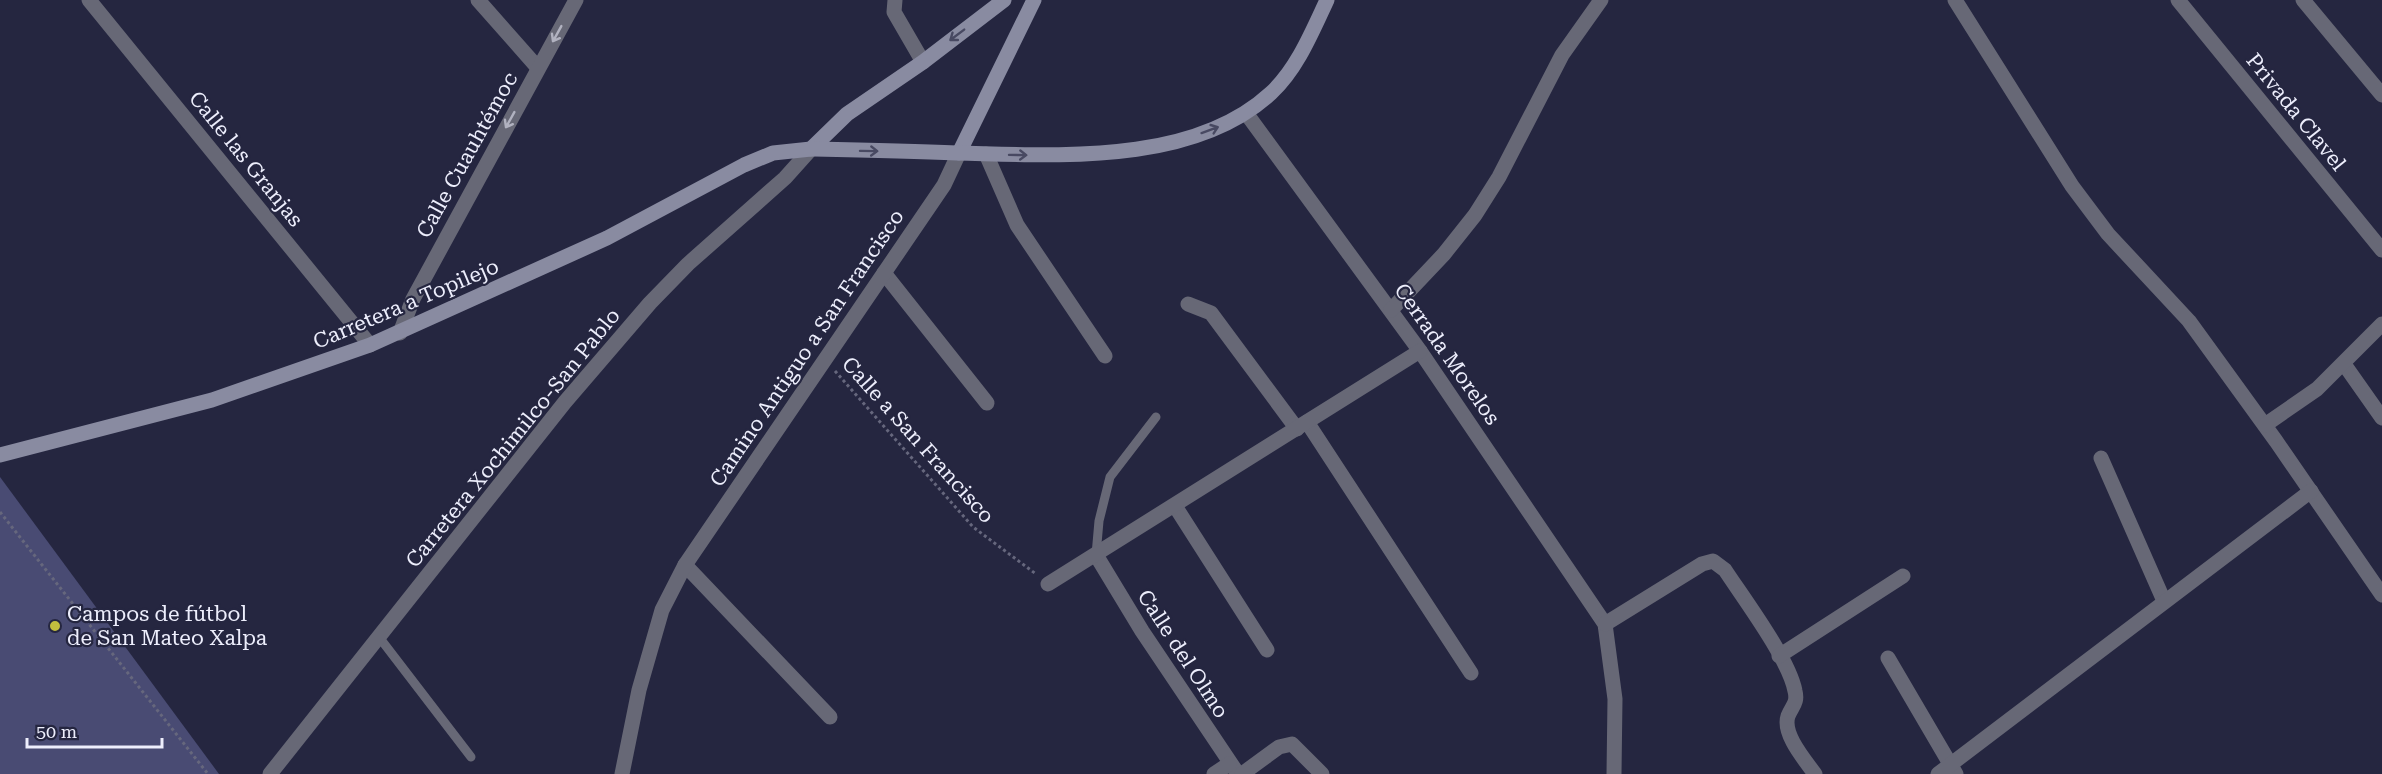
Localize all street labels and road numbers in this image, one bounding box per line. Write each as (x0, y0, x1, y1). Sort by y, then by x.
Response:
street label: Privada Clavel (2241, 49, 2351, 176)
street label: Calle Cuauhtémoc (412, 68, 523, 242)
street label: Calle las Granjas (184, 87, 308, 231)
street label: Camino Antiguo a San Francisco (705, 205, 909, 491)
street label: Carretera a Topilejo (310, 254, 502, 354)
street label: Cerrada Morelos (1389, 279, 1505, 429)
street label: Carretera Xochimilco-San Pablo (401, 304, 625, 572)
street label: Calle a San Francisco (837, 352, 999, 528)
street label: Calle del Olmo (1133, 585, 1233, 723)

